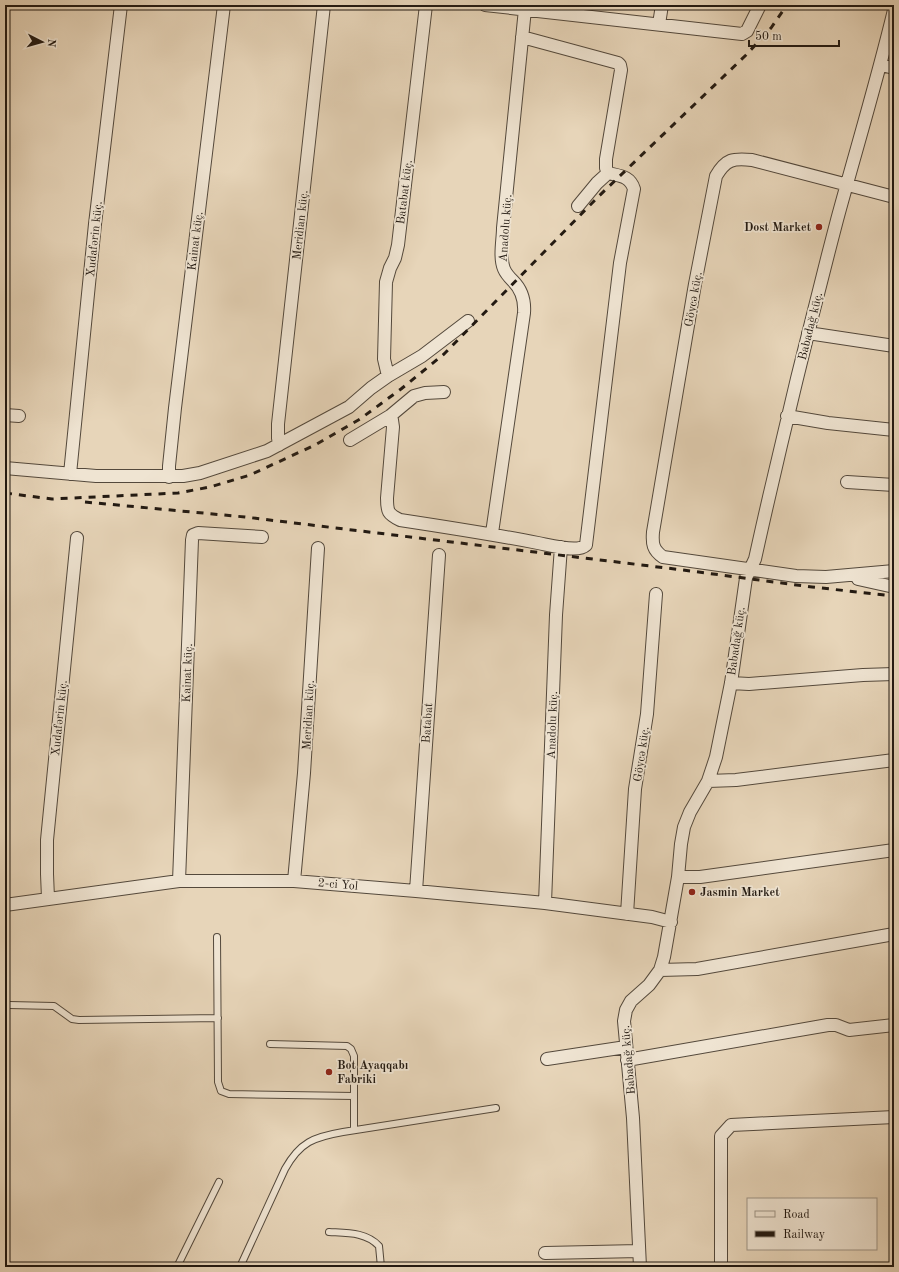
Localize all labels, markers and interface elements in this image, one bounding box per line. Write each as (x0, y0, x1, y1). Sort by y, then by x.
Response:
north arrow (22, 22, 62, 62)
scale bar (749, 22, 839, 48)
text: 50 m (755, 30, 782, 43)
text: N (44, 38, 56, 48)
street label: Batabat küç. (395, 159, 415, 225)
street label: Meridian küç. (291, 190, 311, 261)
street label: Anadolu küç. (498, 194, 514, 262)
street label: Xudafərin küç. (85, 201, 105, 278)
street label: Kainat küç. (186, 211, 206, 271)
place label: Dost Market (744, 222, 812, 234)
marker: Dost Market (814, 222, 824, 232)
street label: Göycə küç. (683, 271, 705, 328)
street label: Babadağ küç. (797, 291, 825, 361)
street label: Babadağ küç. (726, 606, 748, 676)
street label: Kainat küç. (181, 643, 195, 703)
street label: Xudafərin küç. (50, 680, 70, 757)
street label: Meridian küç. (301, 680, 317, 750)
street label: Anadolu küç. (546, 691, 560, 759)
street label: Batabat (421, 702, 435, 744)
street label: Göycə küç. (632, 726, 652, 783)
street label: 2-ci Yol (317, 877, 359, 893)
marker: Jasmin Market (687, 887, 697, 897)
place label: Jasmin Market (700, 887, 780, 899)
street label: Babadağ küç. (620, 1025, 638, 1095)
place label: Bot Ayaqqabı Fabriki (337, 1060, 409, 1086)
marker: Bot Ayaqqabı Fabriki (324, 1067, 334, 1077)
legend (747, 1198, 877, 1250)
text: Road (783, 1209, 810, 1221)
text: Railway (783, 1229, 826, 1241)

